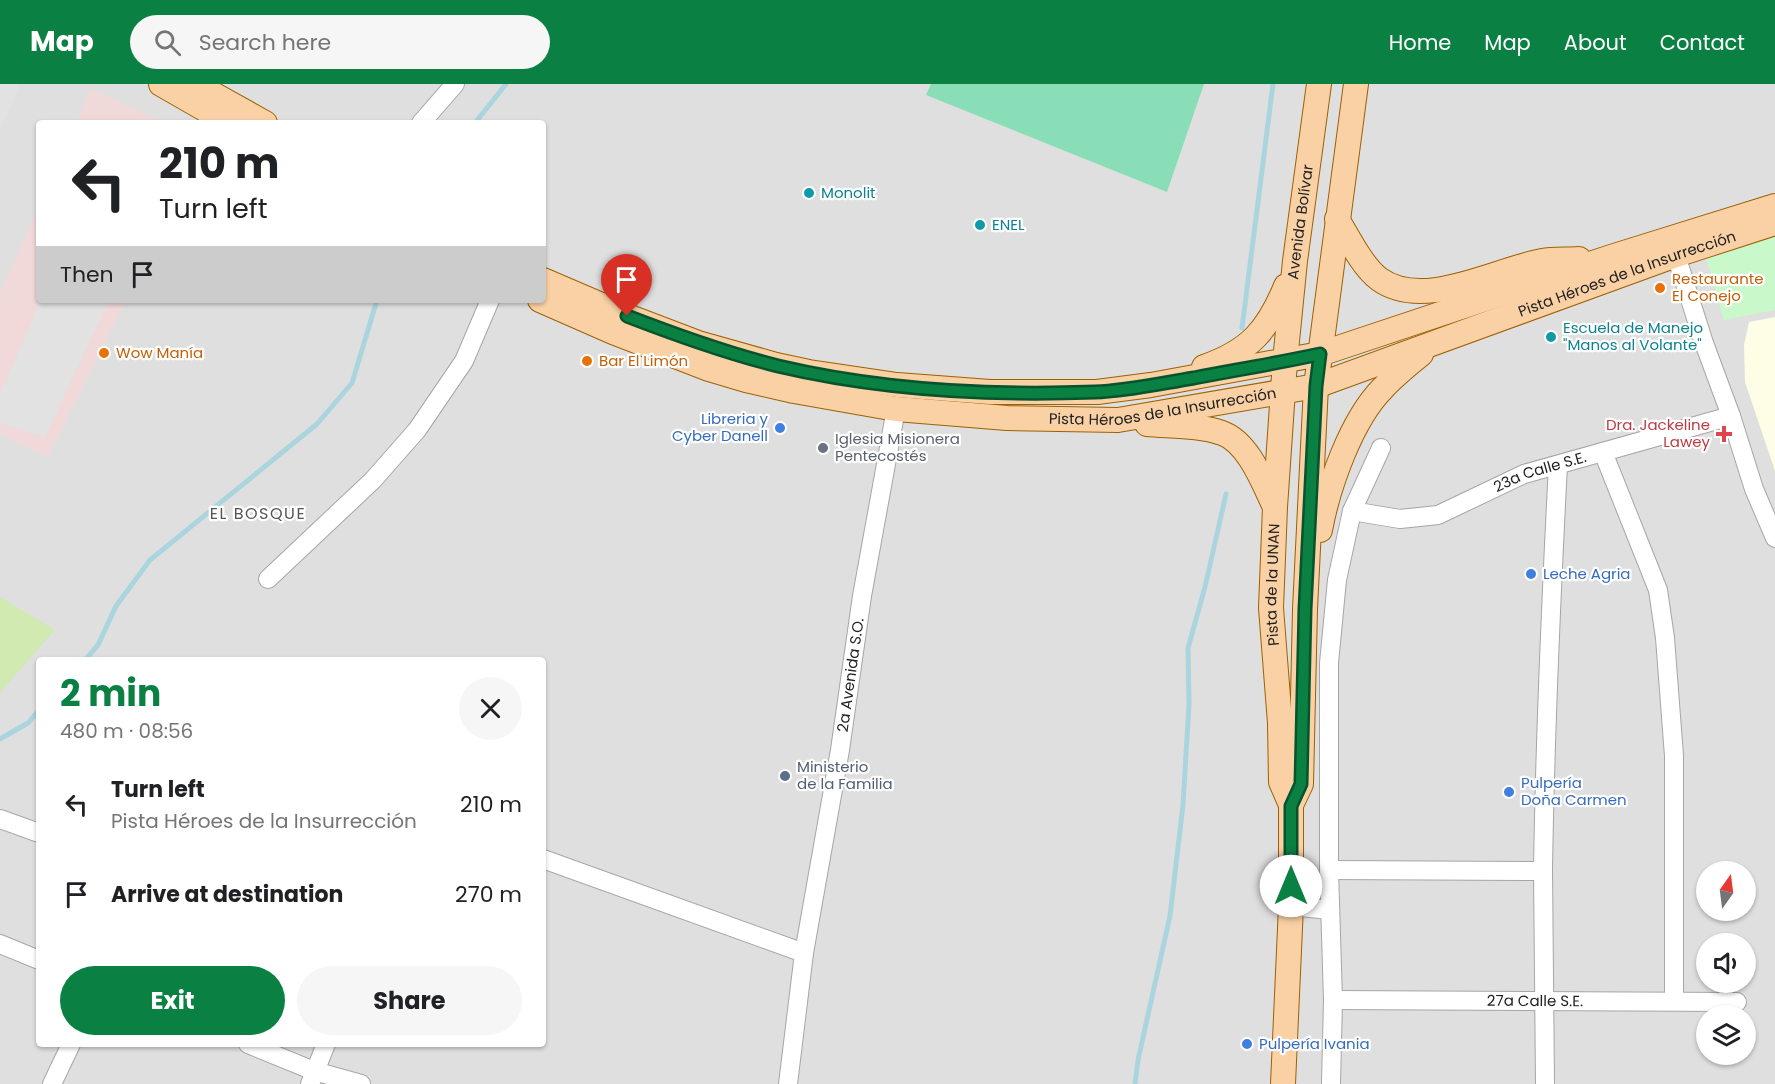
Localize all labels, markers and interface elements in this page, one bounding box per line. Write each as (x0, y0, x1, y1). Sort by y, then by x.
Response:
search box (130, 15, 550, 69)
text: Map (30, 22, 94, 61)
icon: search (151, 26, 184, 59)
text: Search here (199, 27, 331, 58)
text: Home (1389, 28, 1451, 57)
text: Map (1484, 28, 1531, 57)
text: About (1564, 28, 1627, 57)
text: Contact (1660, 28, 1745, 57)
text: 210 m (159, 134, 280, 193)
icon: left (60, 144, 138, 222)
street label: Avenida Bolívar (1282, 163, 1318, 280)
place label: Monolit (821, 182, 876, 203)
marker: Monolit (802, 186, 816, 200)
text: Turn left (159, 190, 268, 227)
place label: ENEL (992, 214, 1025, 235)
marker: ENEL (973, 218, 987, 232)
street label: Pista Héroes de la Insurrección (1515, 225, 1739, 322)
pin (601, 254, 652, 316)
icon: arrive (126, 258, 159, 291)
text: Then (60, 259, 114, 290)
icon: arrive (610, 263, 643, 296)
place label: Restaurante El Conejo (1672, 268, 1764, 306)
marker: Restaurante El Conejo (1653, 281, 1667, 295)
place label: Escuela de Manejo "Manos al Volante" (1563, 317, 1703, 355)
marker: Escuela de Manejo "Manos al Volante" (1544, 330, 1558, 344)
place label: Wow Manía (116, 342, 203, 363)
marker: Wow Manía (97, 346, 111, 360)
place label: Bar El Limón (599, 350, 688, 371)
marker: Bar El Limón (580, 354, 594, 368)
street label: Pista Héroes de la Insurrección (1049, 382, 1278, 431)
place label: Libreria y Cyber Danell (672, 408, 769, 446)
place label: Dra. Jackeline Lawey (1606, 414, 1711, 452)
marker: Libreria y Cyber Danell (773, 421, 787, 435)
marker: Dra. Jackeline Lawey (1715, 425, 1733, 443)
place label: Iglesia Misionera Pentecostés (835, 428, 960, 466)
marker: Iglesia Misionera Pentecostés (816, 441, 830, 455)
street label: 23a Calle S.E. (1490, 446, 1589, 497)
district label: EL BOSQUE (210, 502, 306, 525)
street label: Pista de la UNAN (1260, 523, 1284, 647)
place label: Leche Agria (1543, 563, 1630, 584)
marker: Leche Agria (1524, 567, 1538, 581)
street label: 2a Avenida S.O. (832, 616, 869, 733)
text: 2 min (60, 668, 161, 719)
button: close (459, 677, 522, 740)
text: 480 m · 08:56 (60, 717, 193, 745)
place label: Ministerio de la Familia (797, 756, 893, 794)
marker: Ministerio de la Familia (778, 769, 792, 783)
place label: Pulpería Doña Carmen (1521, 772, 1627, 810)
text: Turn left (111, 774, 205, 805)
marker: Pulpería Doña Carmen (1502, 785, 1516, 799)
icon: left (60, 788, 93, 821)
text: 210 m (460, 789, 522, 820)
text: Pista Héroes de la Insurrección (111, 807, 417, 835)
position arrow (1259, 854, 1323, 918)
north arrow (1696, 861, 1756, 921)
map controls (1696, 861, 1756, 1065)
icon: arrive (60, 878, 93, 911)
text: Arrive at destination (111, 879, 343, 910)
text: 270 m (455, 879, 522, 910)
button: sound (1696, 933, 1756, 993)
button: Exit (60, 966, 285, 1035)
button: Share (297, 966, 522, 1035)
street label: 27a Calle S.E. (1487, 990, 1583, 1011)
button: layers (1696, 1005, 1756, 1065)
place label: Pulpería Ivania (1259, 1033, 1370, 1054)
marker: Pulpería Ivania (1240, 1037, 1254, 1051)

